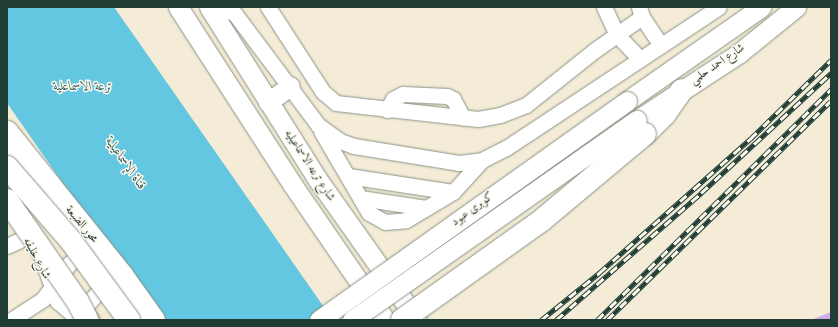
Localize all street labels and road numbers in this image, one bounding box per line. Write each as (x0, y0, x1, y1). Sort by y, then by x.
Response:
street label: شارع احمد حلمي (688, 41, 748, 89)
street label: شارع ترعه الاسماعيليه (281, 128, 337, 204)
street label: كوبرى عبود (449, 190, 497, 230)
street label: محور الضبعة (61, 204, 101, 246)
street label: شارع خليفه (19, 236, 53, 282)

